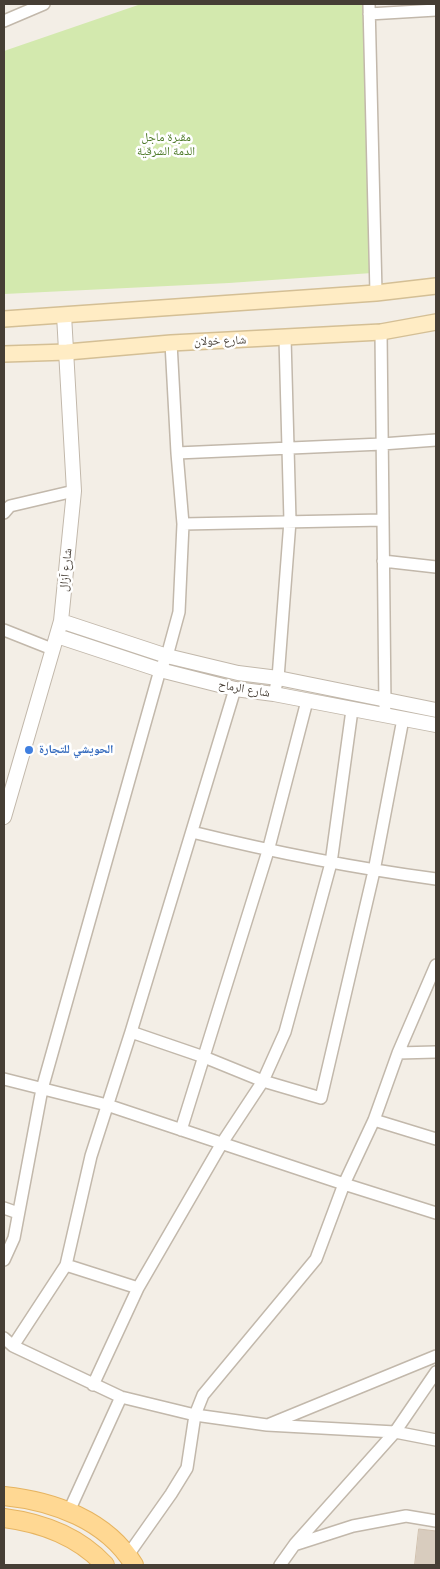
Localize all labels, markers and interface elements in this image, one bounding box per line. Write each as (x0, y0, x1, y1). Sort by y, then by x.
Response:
park label: مقبرة ماجل الدمة الشرقية (137, 131, 195, 159)
street label: شارع خولان (194, 333, 246, 349)
street label: شارع آزال (57, 548, 75, 592)
street label: شارع الرماح (217, 677, 271, 701)
place label: الحويشي للتجارة (39, 743, 113, 757)
marker: الحويشي للتجارة (23, 744, 35, 756)

